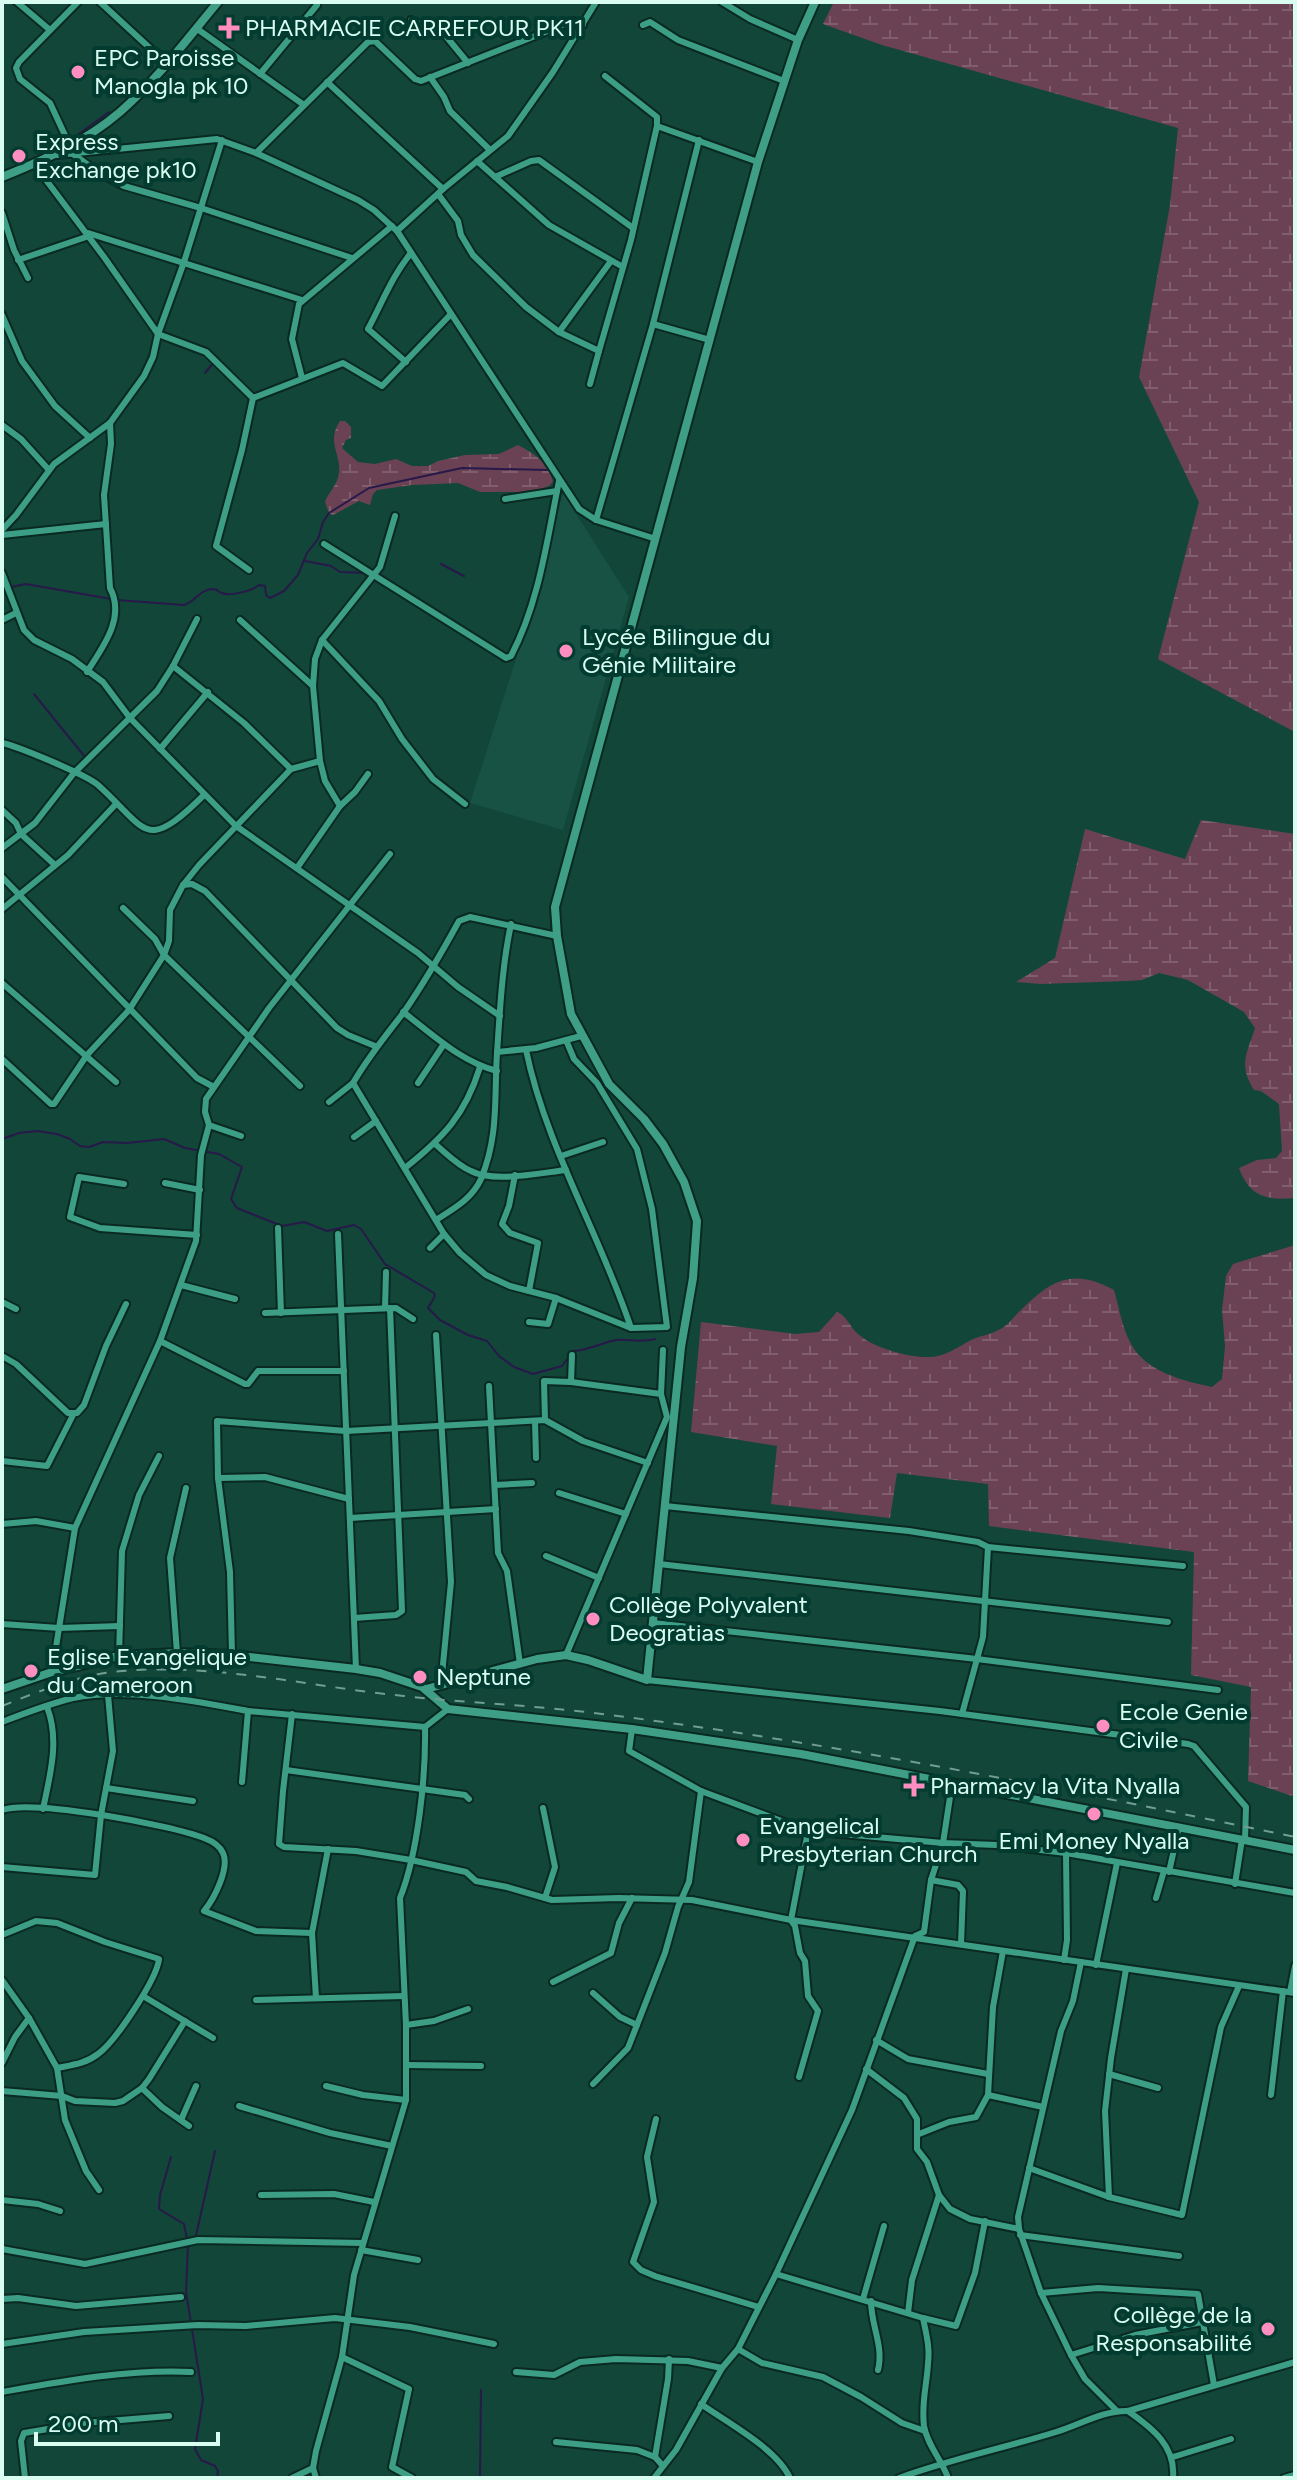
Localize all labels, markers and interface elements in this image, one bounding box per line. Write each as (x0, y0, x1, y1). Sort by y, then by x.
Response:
place label: PHARMACIE CARREFOUR PK11 (245, 13, 584, 42)
marker: PHARMACIE CARREFOUR PK11 (220, 19, 238, 37)
place label: EPC Paroisse Manogla pk 10 (94, 43, 248, 100)
marker: EPC Paroisse Manogla pk 10 (69, 63, 87, 81)
place label: Express Exchange pk10 (35, 127, 197, 184)
marker: Express Exchange pk10 (10, 147, 28, 165)
place label: Lycée Bilingue du Génie Militaire (582, 622, 770, 679)
marker: Lycée Bilingue du Génie Militaire (557, 642, 575, 660)
place label: Collège Polyvalent Deogratias (609, 1590, 808, 1647)
marker: Collège Polyvalent Deogratias (584, 1610, 602, 1628)
place label: Eglise Evangelique du Cameroon (47, 1642, 247, 1699)
marker: Eglise Evangelique du Cameroon (22, 1662, 40, 1680)
place label: Neptune (436, 1662, 531, 1691)
marker: Neptune (411, 1668, 429, 1686)
place label: Ecole Genie Civile (1119, 1697, 1248, 1754)
marker: Ecole Genie Civile (1094, 1717, 1112, 1735)
place label: Pharmacy la Vita Nyalla (930, 1771, 1180, 1800)
marker: Pharmacy la Vita Nyalla (905, 1777, 923, 1795)
marker: Emi Money Nyalla (1085, 1805, 1103, 1823)
place label: Evangelical Presbyterian Church (759, 1811, 978, 1868)
place label: Emi Money Nyalla (998, 1826, 1190, 1855)
marker: Evangelical Presbyterian Church (734, 1831, 752, 1849)
place label: Collège de la Responsabilité (1095, 2300, 1252, 2357)
marker: Collège de la Responsabilité (1259, 2320, 1277, 2338)
scale bar (36, 2396, 218, 2446)
text: 200 m (48, 2409, 119, 2438)

